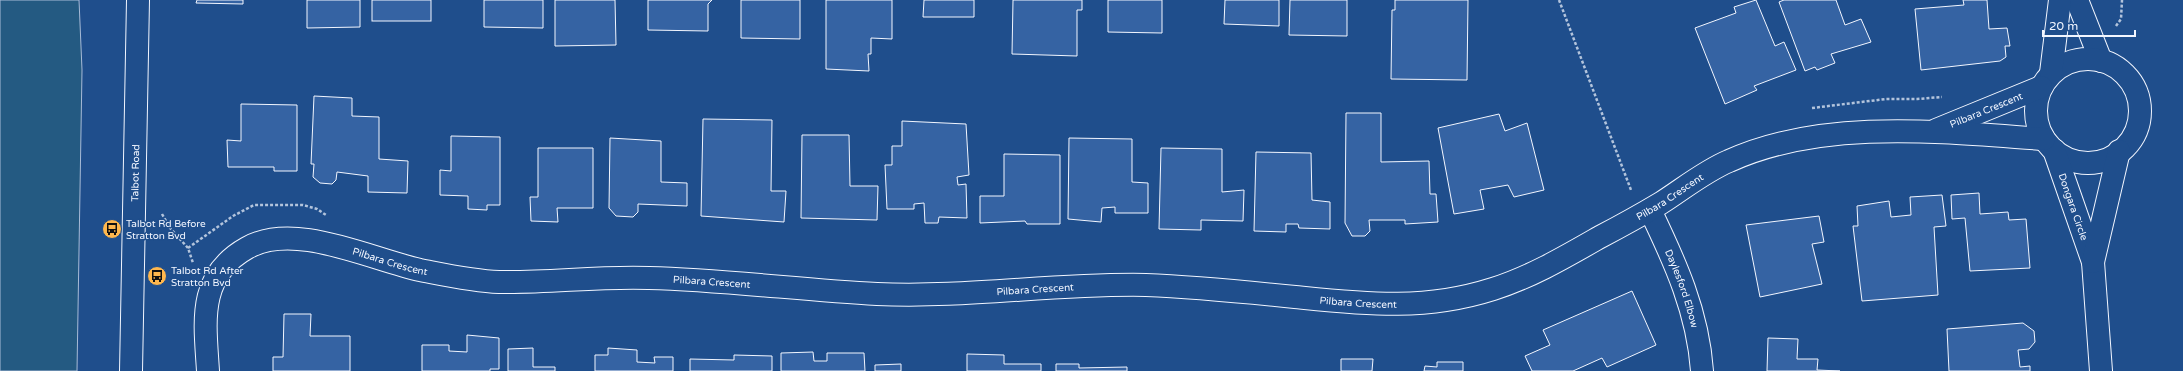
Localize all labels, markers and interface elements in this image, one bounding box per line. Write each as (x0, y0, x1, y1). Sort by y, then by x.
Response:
scale bar (2043, 12, 2135, 38)
text: 20 m (2049, 19, 2078, 33)
street label: Pilbara Crescent (1948, 90, 2025, 131)
street label: Talbot Road (129, 144, 142, 202)
street label: Pilbara Crescent (1634, 171, 1706, 223)
street label: Dongara Circle (2056, 172, 2090, 242)
bus stop icon: Talbot Rd Before Stratton Bvd (101, 218, 123, 240)
place label: Talbot Rd Before Stratton Bvd (126, 218, 206, 242)
street label: Pilbara Crescent (351, 245, 429, 278)
street label: Daylesford Elbow (1662, 248, 1700, 329)
bus stop icon: Talbot Rd After Stratton Bvd (146, 265, 168, 287)
place label: Talbot Rd After Stratton Bvd (171, 265, 244, 289)
street label: Pilbara Crescent (673, 274, 751, 291)
street label: Pilbara Crescent (996, 281, 1074, 298)
street label: Pilbara Crescent (1319, 294, 1397, 311)

